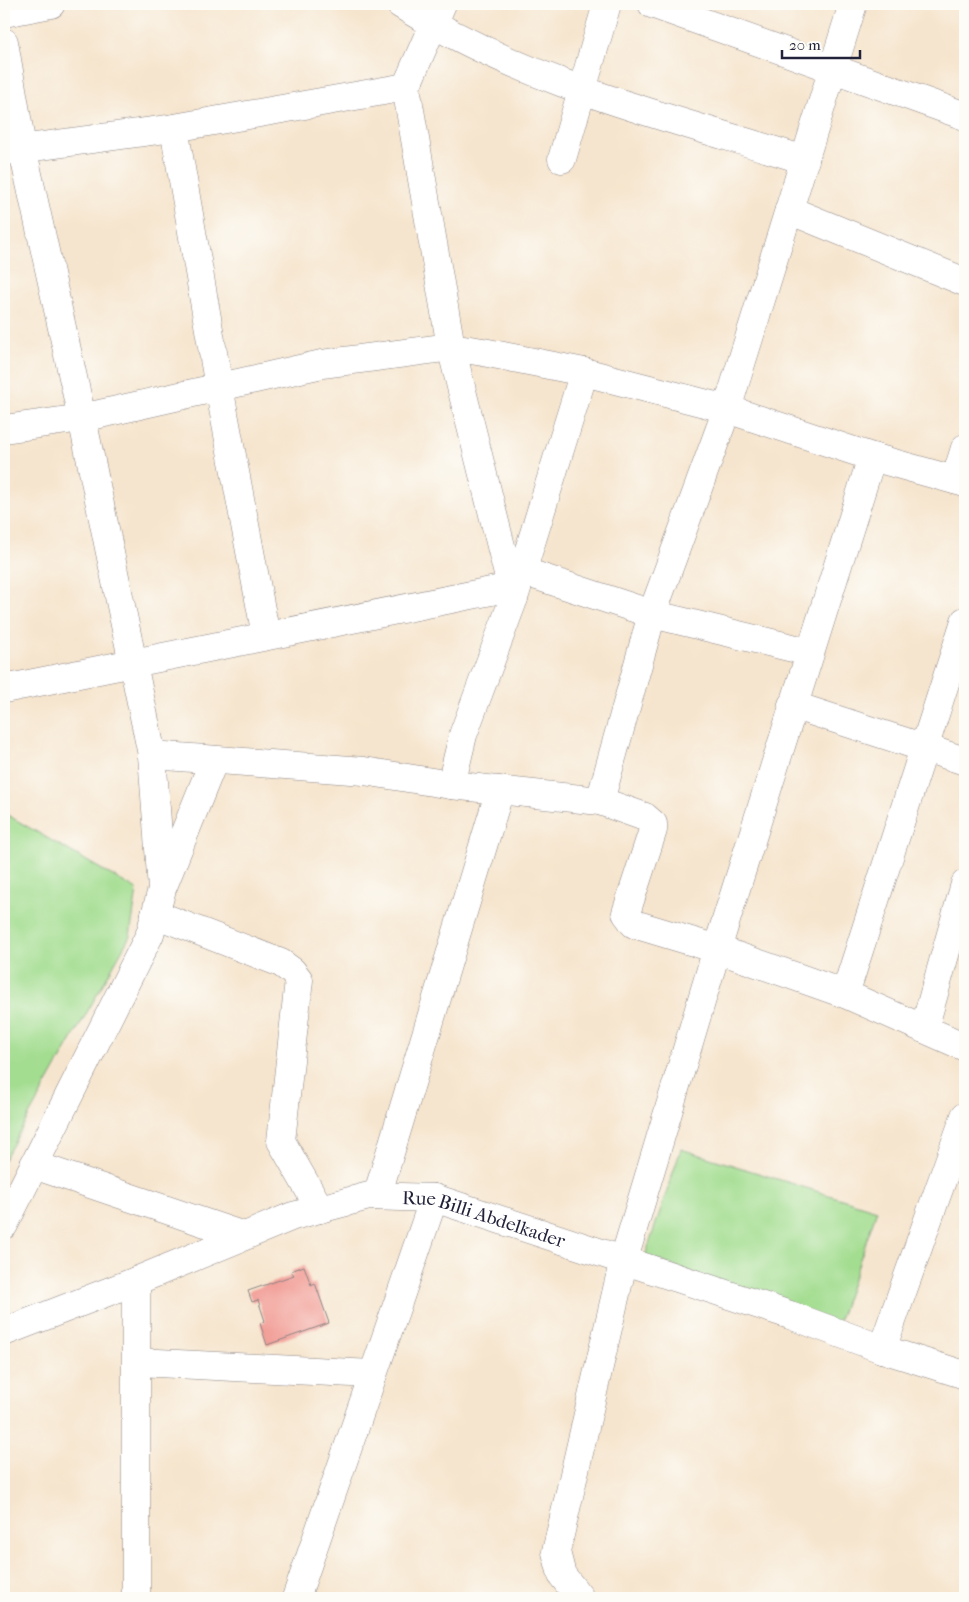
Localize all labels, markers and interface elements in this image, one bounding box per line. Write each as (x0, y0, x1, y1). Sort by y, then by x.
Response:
scale bar (782, 28, 859, 60)
text: 20 m (789, 36, 821, 54)
street label: Rue Billi Abdelkader (402, 1187, 569, 1253)

